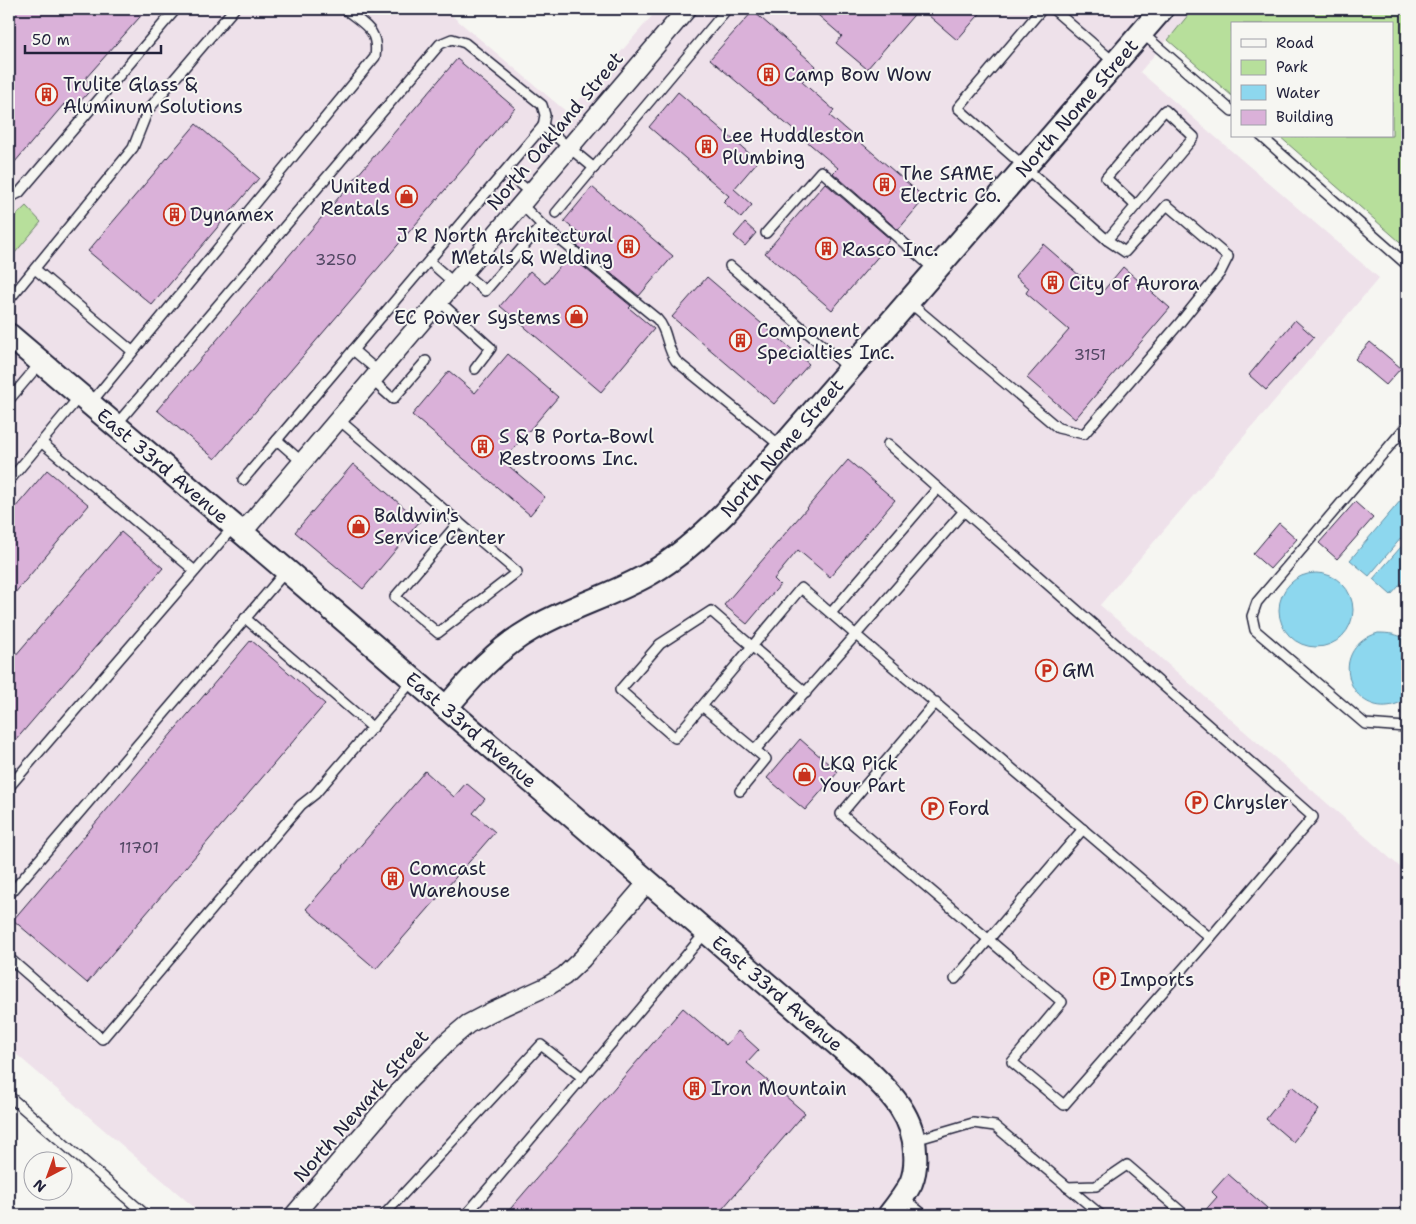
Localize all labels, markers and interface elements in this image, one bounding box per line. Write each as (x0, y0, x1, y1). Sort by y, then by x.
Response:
scale bar (25, 22, 161, 54)
legend (1231, 22, 1394, 138)
text: 50 m (32, 30, 70, 50)
street label: North Nome Street (1009, 33, 1143, 182)
text: Road (1276, 33, 1314, 53)
street label: North Oakland Street (481, 46, 629, 216)
text: Park (1276, 57, 1308, 77)
building icon: Camp Bow Wow (756, 62, 780, 86)
place label: Camp Bow Wow (784, 62, 931, 87)
place label: Trulite Glass & Aluminum Solutions (63, 72, 243, 119)
building icon: Trulite Glass & Aluminum Solutions (35, 83, 59, 107)
text: Water (1276, 83, 1320, 103)
text: Building (1276, 107, 1333, 127)
place label: Lee Huddleston Plumbing (722, 123, 864, 170)
building icon: Lee Huddleston Plumbing (694, 134, 718, 158)
place label: The SAME Electric Co. (900, 161, 1001, 208)
building icon: The SAME Electric Co. (872, 172, 896, 196)
place label: United Rentals (321, 174, 390, 221)
shop icon: United Rentals (394, 185, 418, 209)
building icon: Dynamex (162, 202, 186, 226)
place label: Dynamex (190, 202, 274, 227)
place label: J R North Architectural Metals & Welding (396, 223, 613, 270)
building icon: J R North Architectural Metals & Welding (617, 234, 641, 258)
building icon: Rasco Inc. (814, 237, 838, 261)
place label: Rasco Inc. (842, 237, 938, 262)
house number: 3250 (315, 249, 357, 270)
building icon: City of Aurora (1041, 271, 1065, 295)
place label: City of Aurora (1069, 271, 1200, 296)
place label: EC Power Systems (394, 305, 561, 330)
shop icon: EC Power Systems (565, 305, 589, 329)
place label: Component Specialties Inc. (757, 318, 895, 365)
building icon: Component Specialties Inc. (729, 329, 753, 353)
house number: 3151 (1074, 344, 1106, 365)
street label: North Nome Street (715, 373, 849, 522)
street label: East 33rd Avenue (92, 402, 234, 529)
place label: S & B Porta-Bowl Restrooms Inc. (499, 424, 654, 471)
building icon: S & B Porta-Bowl Restrooms Inc. (471, 435, 495, 459)
place label: Baldwin's Service Center (374, 503, 506, 550)
shop icon: Baldwin's Service Center (346, 514, 370, 538)
parking icon: GM (1034, 658, 1058, 682)
place label: GM (1062, 658, 1095, 683)
street label: East 33rd Avenue (400, 666, 542, 793)
place label: LKQ Pick Your Part (820, 751, 906, 798)
shop icon: LKQ Pick Your Part (792, 762, 816, 786)
parking icon: Chrysler (1185, 790, 1209, 814)
place label: Chrysler (1213, 790, 1289, 815)
parking icon: Ford (920, 796, 944, 820)
place label: Ford (948, 796, 989, 821)
house number: 11701 (119, 837, 159, 858)
place label: Comcast Warehouse (409, 856, 510, 903)
building icon: Comcast Warehouse (381, 867, 405, 891)
street label: East 33rd Avenue (707, 930, 849, 1057)
parking icon: Imports (1092, 967, 1116, 991)
place label: Imports (1120, 967, 1194, 992)
street label: North Newark Street (288, 1024, 434, 1188)
building icon: Iron Mountain (683, 1076, 707, 1100)
place label: Iron Mountain (711, 1076, 847, 1101)
north arrow (22, 1152, 72, 1202)
text: N (29, 1175, 50, 1196)

